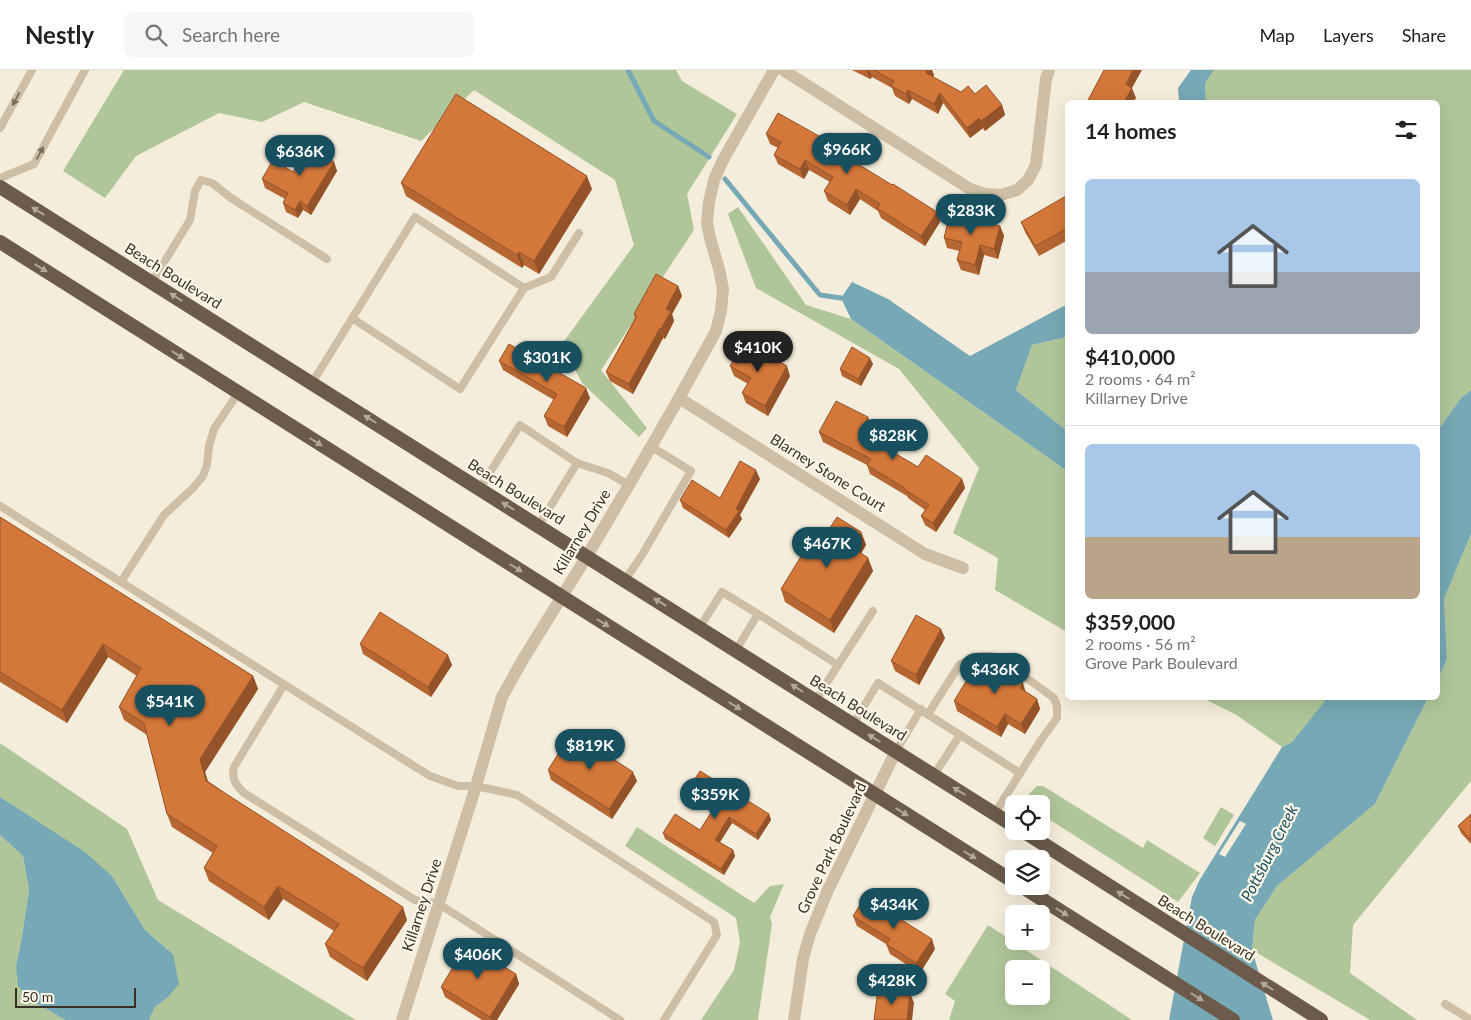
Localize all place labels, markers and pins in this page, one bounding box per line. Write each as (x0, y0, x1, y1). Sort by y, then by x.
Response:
pin: $966K (812, 132, 882, 175)
pin: $636K (265, 134, 335, 177)
pin: $283K (936, 194, 1006, 236)
pin: $410K (723, 330, 793, 373)
pin: $301K (512, 340, 582, 383)
pin: $828K (858, 418, 928, 461)
pin: $467K (792, 526, 862, 569)
pin: $436K (960, 652, 1030, 695)
pin: $541K (135, 684, 205, 727)
pin: $819K (555, 728, 625, 771)
pin: $359K (680, 778, 750, 820)
pin: $434K (859, 888, 929, 930)
pin: $406K (443, 938, 513, 980)
pin: $428K (857, 964, 927, 1006)

